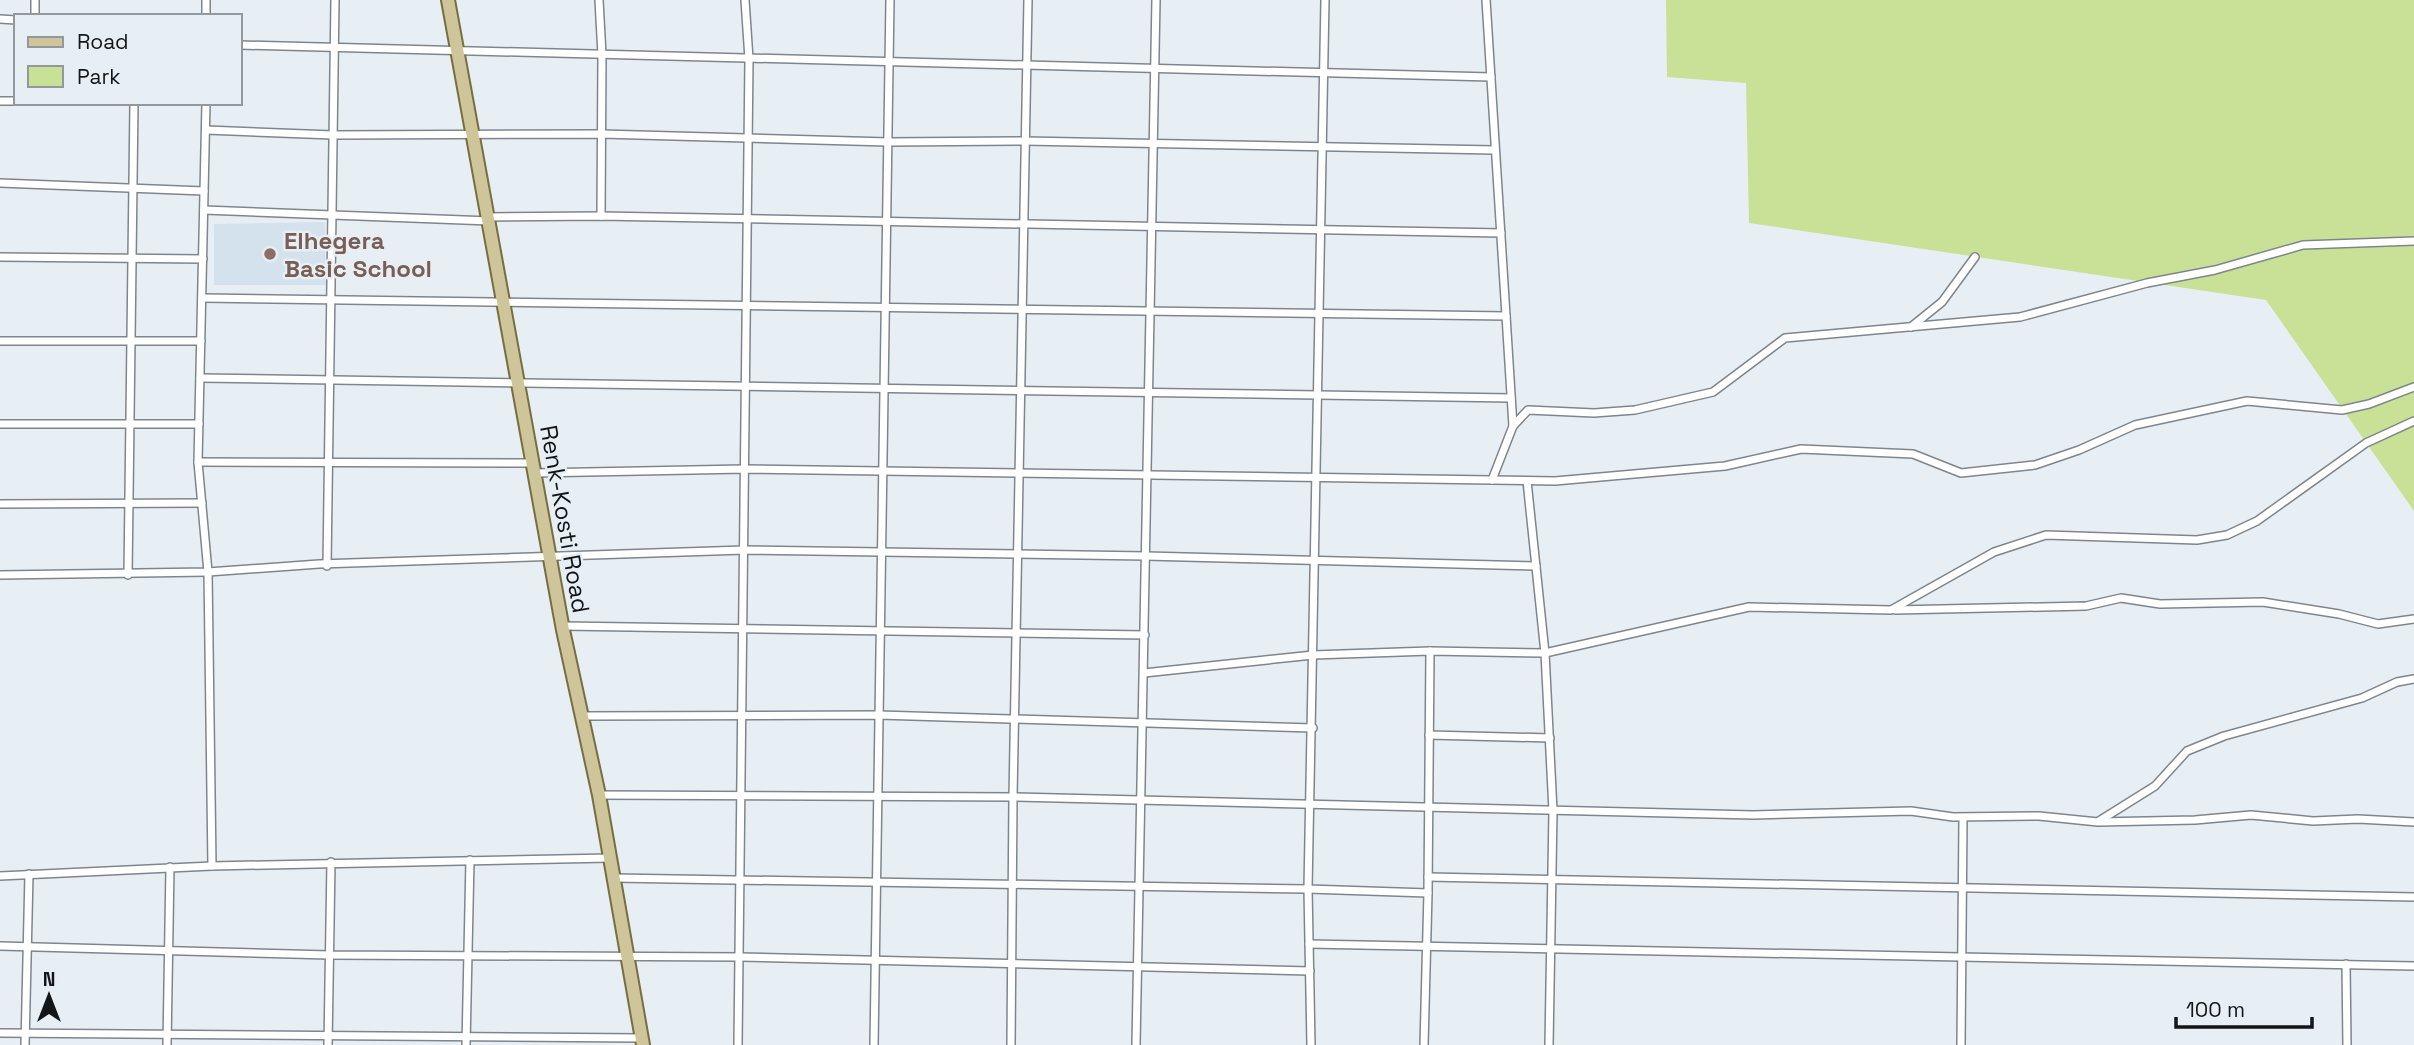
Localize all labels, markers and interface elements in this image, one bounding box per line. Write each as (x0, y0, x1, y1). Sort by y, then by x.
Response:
legend (14, 14, 242, 105)
text: Road (77, 28, 129, 55)
text: Park (77, 63, 121, 90)
place label: Elhegera Basic School (284, 225, 432, 284)
marker: Elhegera Basic School (262, 246, 278, 262)
street label: Renk-Kosti Road (533, 422, 597, 616)
north arrow (14, 961, 84, 1031)
text: N (43, 967, 55, 992)
scale bar (2176, 986, 2312, 1030)
text: 100 m (2186, 996, 2245, 1023)

